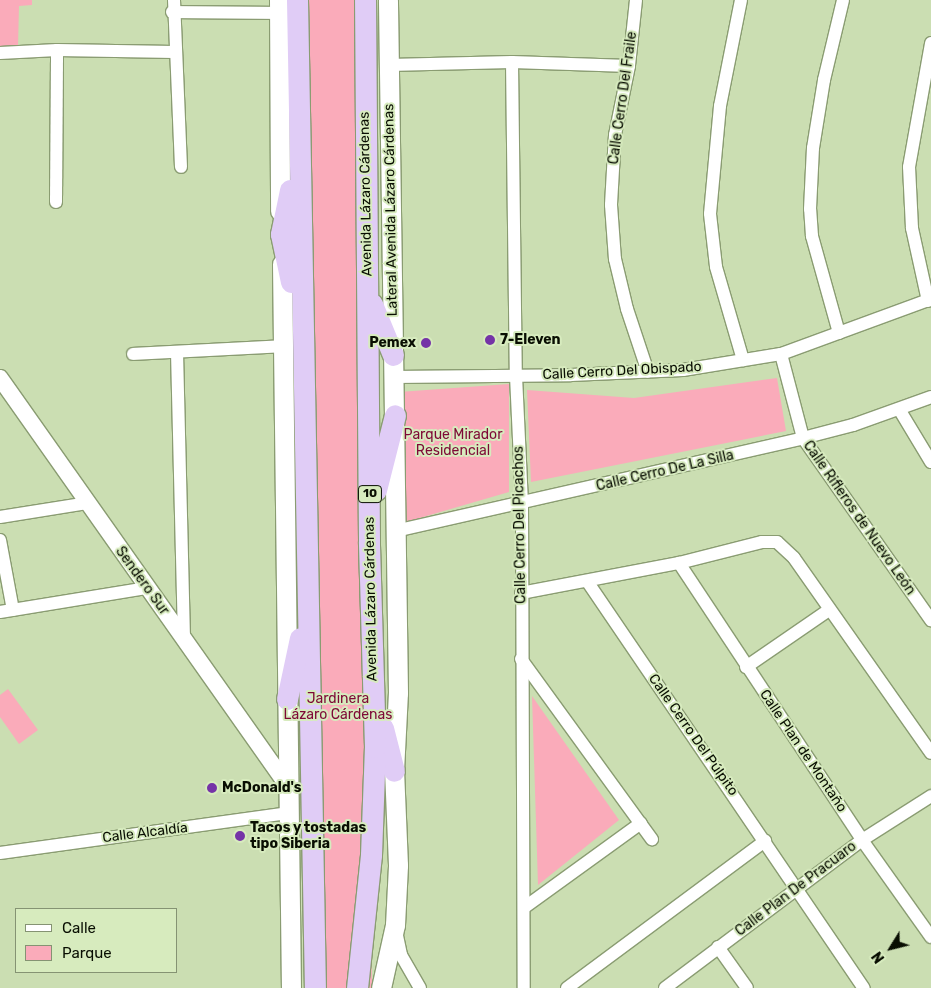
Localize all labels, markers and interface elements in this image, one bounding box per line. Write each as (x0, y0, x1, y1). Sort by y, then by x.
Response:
street label: Calle Cerro Del Fraile (605, 30, 641, 166)
street label: Lateral Avenida Lázaro Cárdenas (381, 103, 401, 317)
street label: Avenida Lázaro Cárdenas (356, 112, 376, 276)
place label: 7-Eleven (500, 332, 561, 348)
marker: 7-Eleven (484, 334, 496, 346)
place label: Pemex (369, 335, 416, 351)
marker: Pemex (420, 337, 432, 349)
street label: Calle Cerro Del Obispado (542, 358, 702, 384)
park label: Parque Mirador Residencial (404, 427, 502, 460)
street label: Calle Rifleros de Nuevo León (799, 438, 919, 598)
street label: Calle Cerro Del Picachos (510, 446, 530, 604)
street label: Calle Cerro De La Silla (594, 447, 736, 495)
road number: 10 (358, 484, 382, 504)
street label: Avenida Lázaro Cárdenas (361, 517, 381, 681)
street label: Sendero Sur (112, 544, 172, 618)
street label: Calle Cerro Del Púlpito (645, 671, 741, 799)
street label: Calle Plan de Montaño (756, 687, 850, 815)
park label: Jardinera Lázaro Cárdenas (284, 691, 392, 724)
place label: McDonald's (222, 780, 301, 796)
marker: McDonald's (206, 782, 218, 794)
street label: Calle Alcaldía (101, 819, 189, 847)
place label: Tacos y tostadas tipo Siberia (250, 820, 367, 852)
marker: Tacos y tostadas tipo Siberia (234, 830, 246, 842)
street label: Calle Plan De Pracuaro (732, 838, 860, 940)
legend (15, 908, 178, 973)
text: Calle (62, 919, 96, 937)
north arrow (866, 923, 916, 973)
text: Parque (62, 944, 112, 962)
text: N (869, 948, 888, 966)

